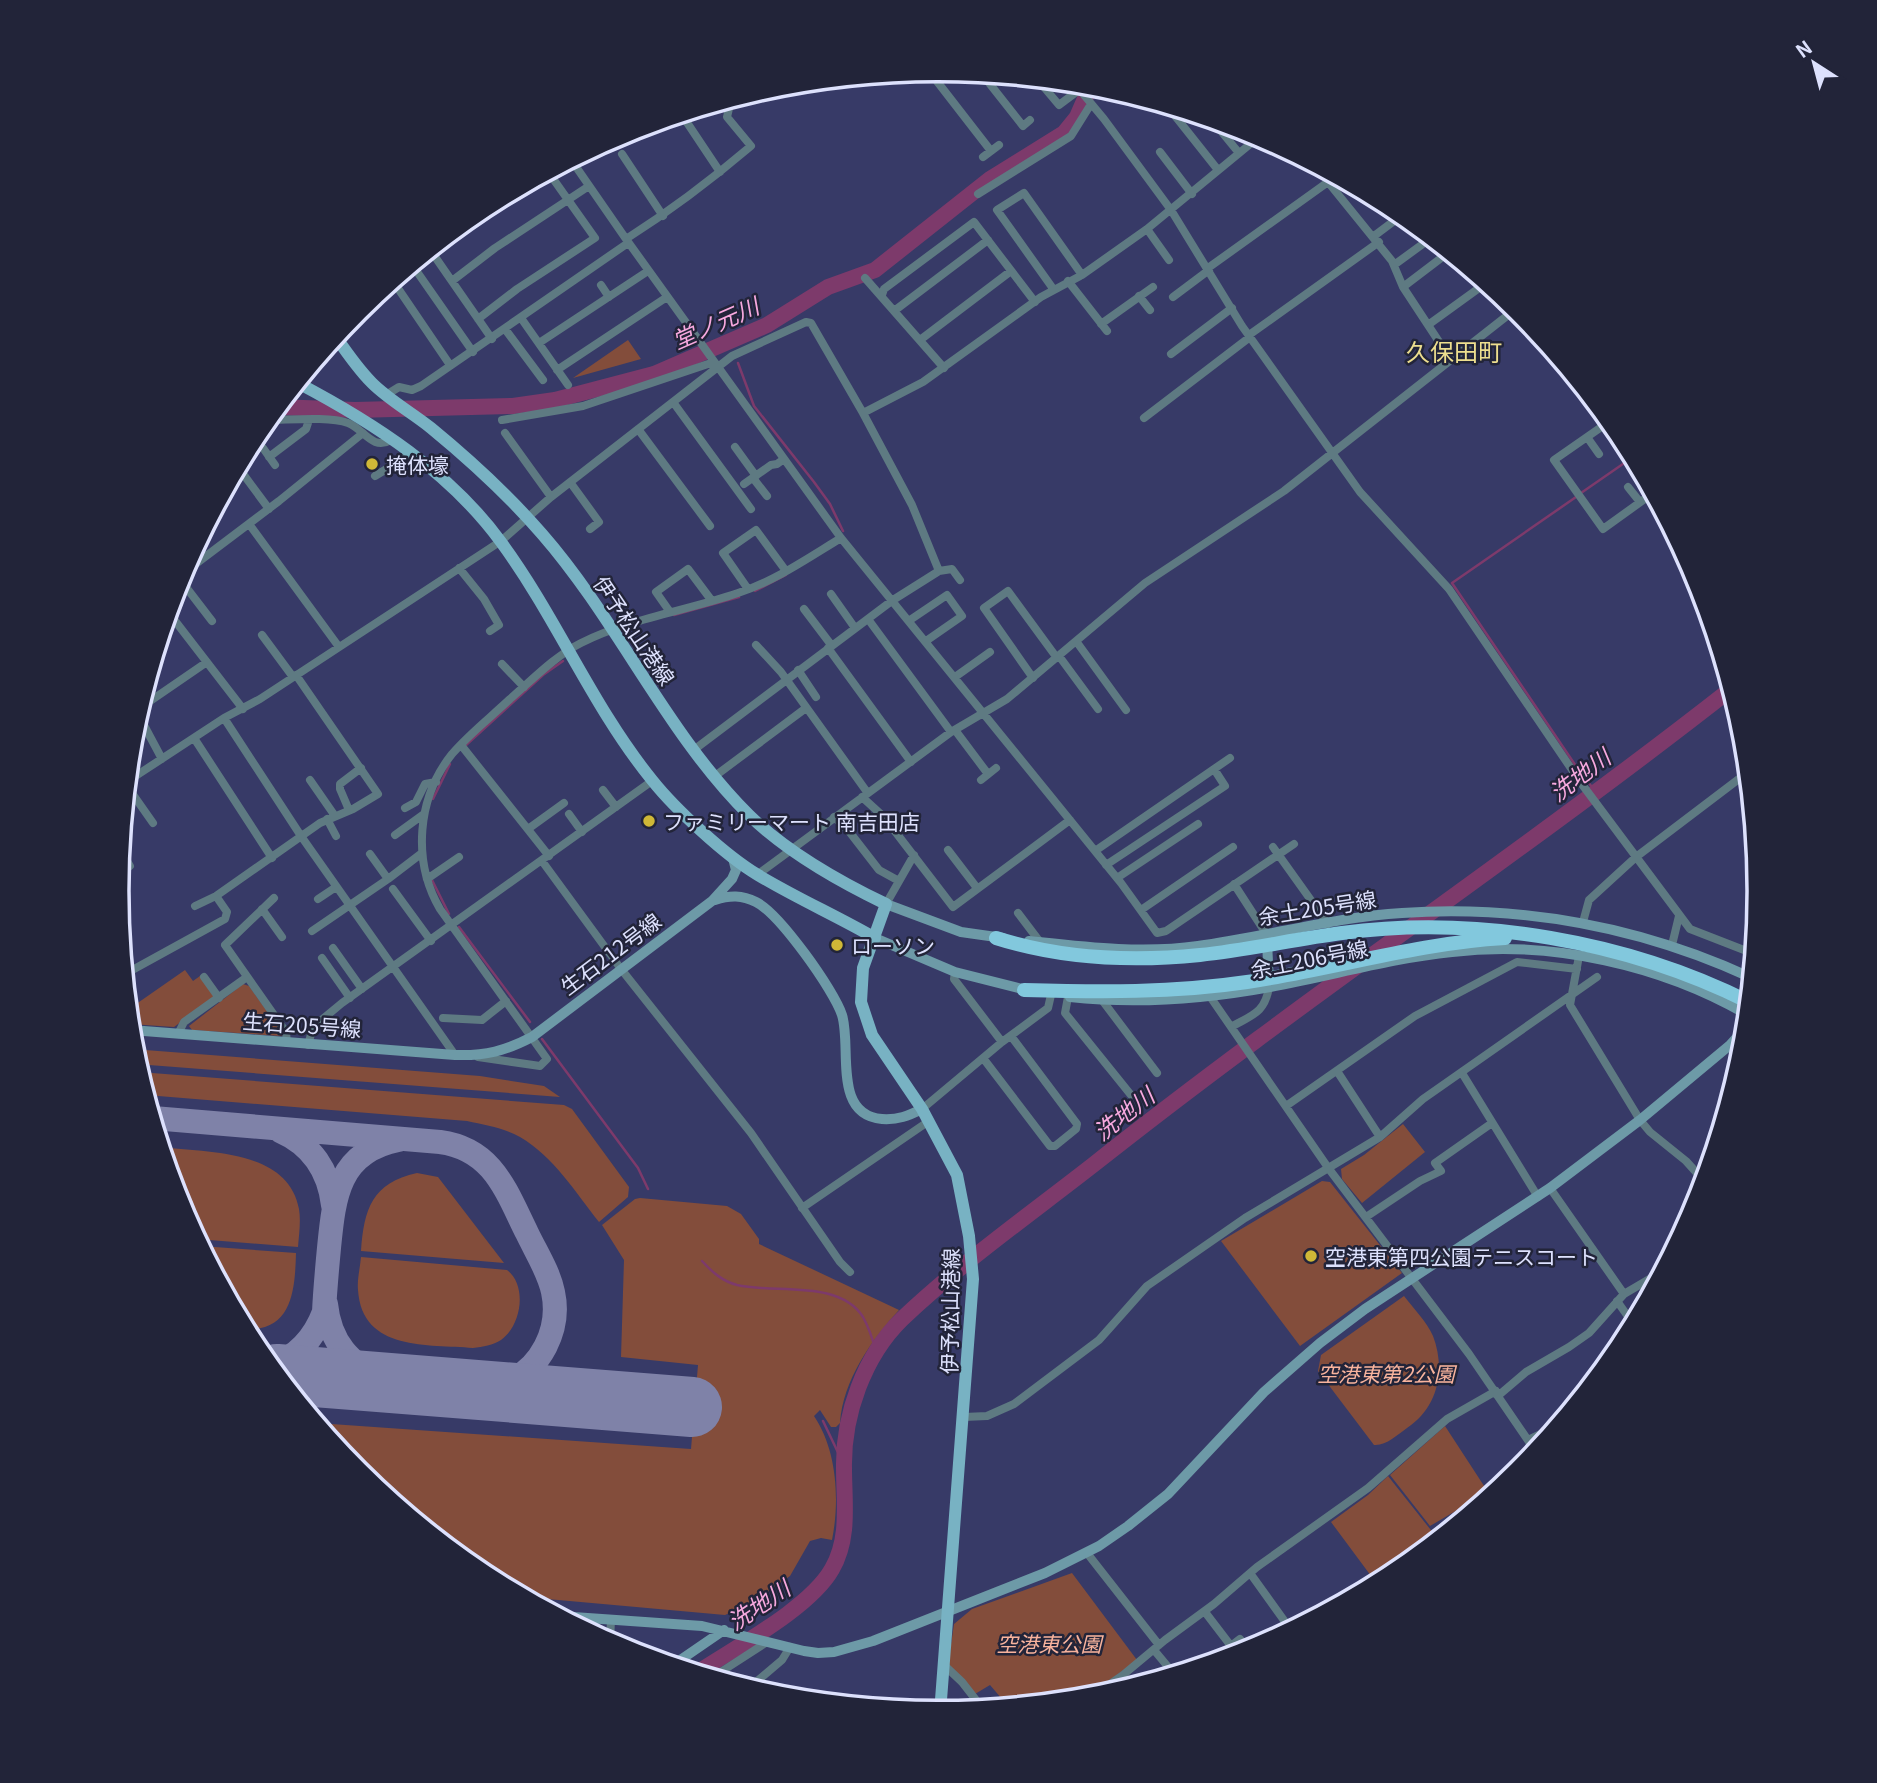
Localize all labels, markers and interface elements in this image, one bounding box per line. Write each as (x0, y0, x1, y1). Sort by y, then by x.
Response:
north arrow (1779, 28, 1849, 98)
text: N (1789, 33, 1817, 63)
water label: 堂ノ元川 (666, 287, 767, 356)
district label: 久保田町 (1406, 333, 1502, 368)
place label: 掩体壕 (386, 449, 449, 479)
marker: 掩体壕 (364, 456, 380, 472)
street label: 伊予松山港線 (587, 569, 683, 691)
water label: 洗地川 (1541, 738, 1619, 808)
place label: ファミリーマート 南吉田店 (663, 806, 920, 836)
marker: ファミリーマート 南吉田店 (641, 813, 657, 829)
street label: 余土205号線 (1256, 883, 1378, 931)
street label: 生石212号線 (553, 905, 667, 1001)
place label: ローソン (851, 930, 935, 960)
street label: 余土206号線 (1248, 932, 1370, 984)
marker: ローソン (829, 937, 845, 953)
street label: 生石205号線 (242, 1005, 362, 1043)
water label: 洗地川 (1085, 1077, 1163, 1148)
place label: 空港東第四公園テニスコート (1325, 1241, 1598, 1271)
street label: 伊予松山港線 (933, 1248, 965, 1374)
marker: 空港東第四公園テニスコート (1303, 1248, 1319, 1264)
park label: 空港東第2公園 (1317, 1358, 1458, 1388)
water label: 洗地川 (720, 1569, 799, 1637)
park label: 空港東公園 (997, 1628, 1104, 1658)

